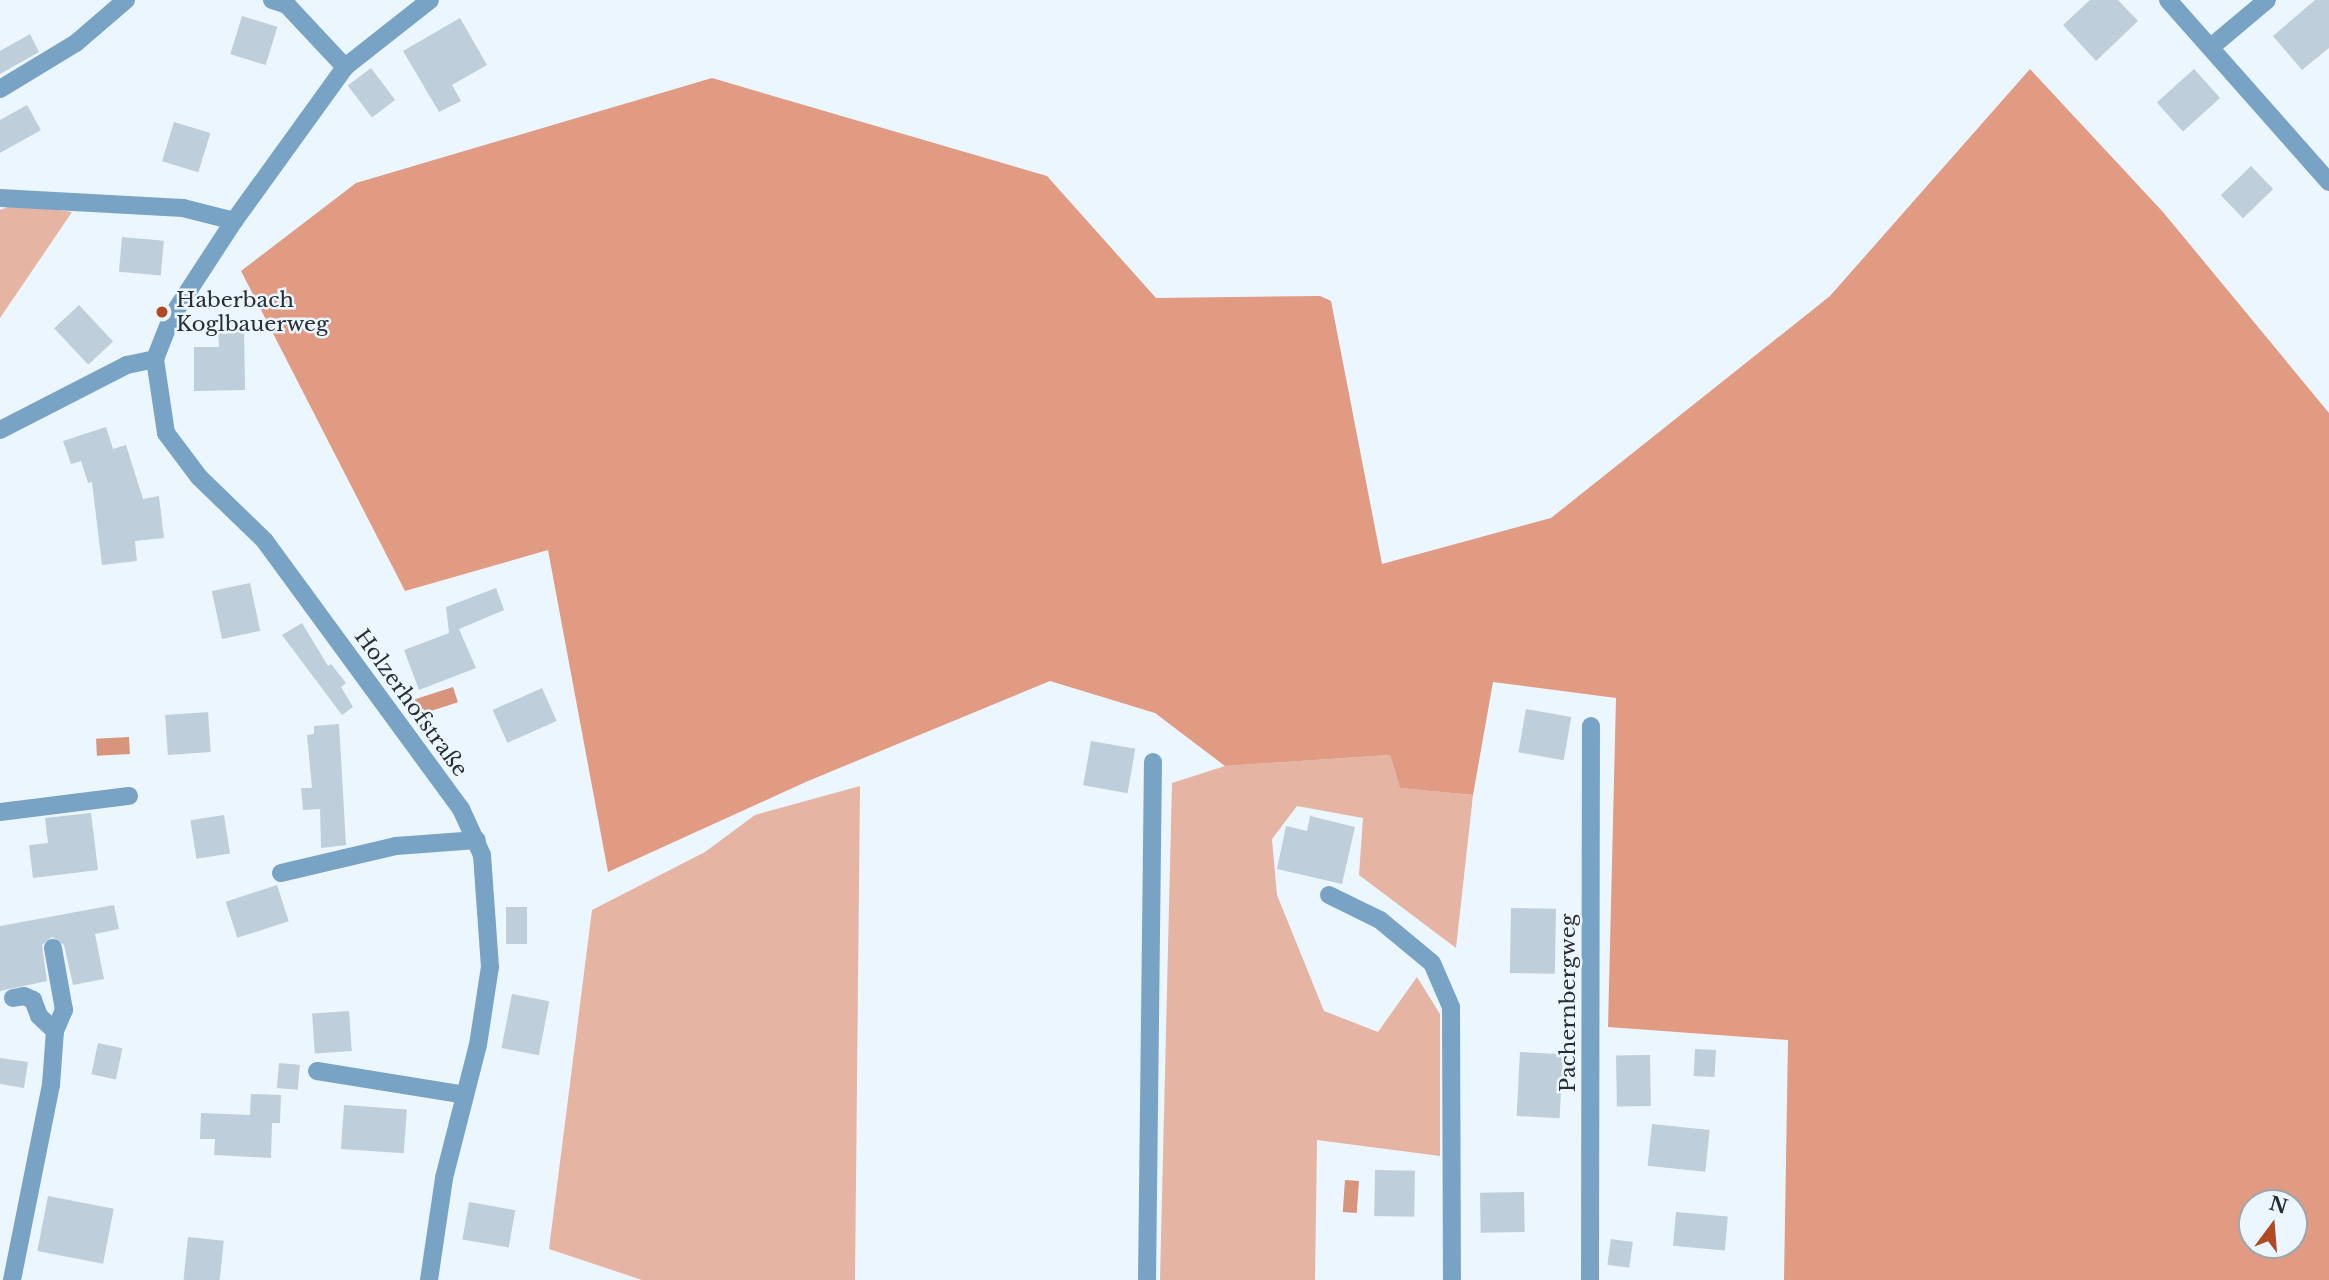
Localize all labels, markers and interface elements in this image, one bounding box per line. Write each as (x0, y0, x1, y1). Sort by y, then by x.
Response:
place label: Haberbach Koglbauerweg (176, 287, 329, 337)
marker: Haberbach Koglbauerweg (154, 304, 170, 320)
street label: Holzerhofstraße (349, 625, 473, 781)
street label: Pachernbergweg (1555, 914, 1581, 1092)
north arrow (2238, 1189, 2308, 1259)
text: N (2267, 1192, 2290, 1219)

